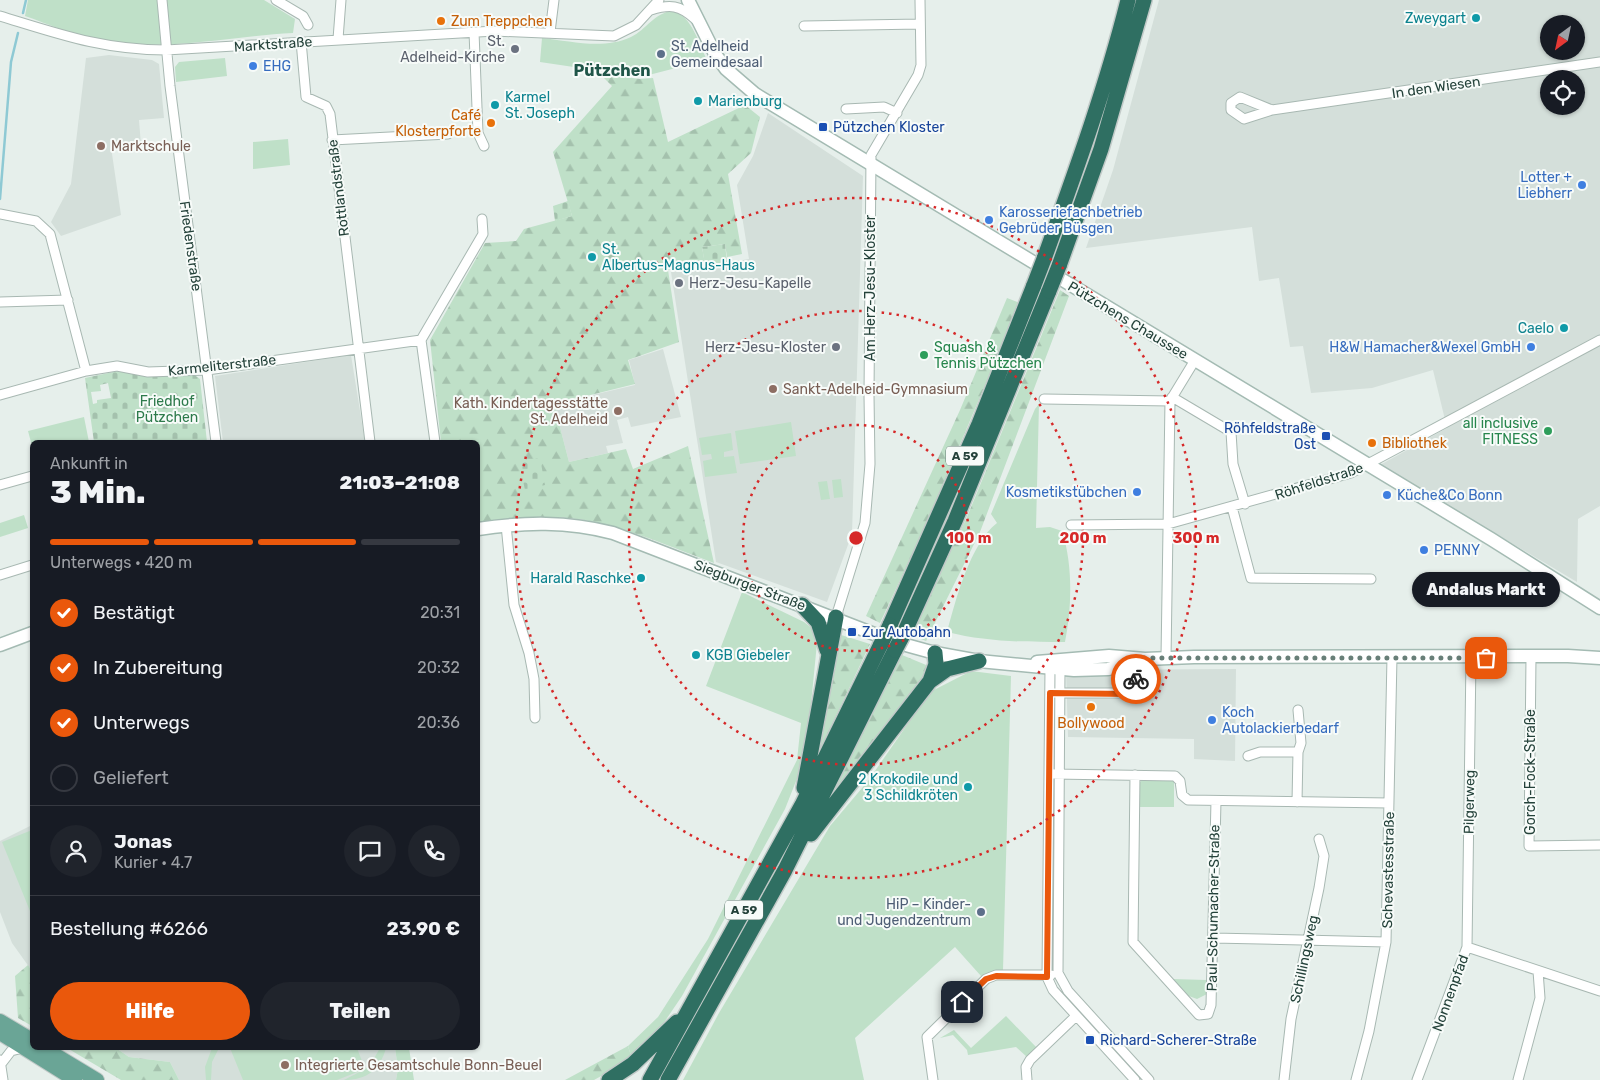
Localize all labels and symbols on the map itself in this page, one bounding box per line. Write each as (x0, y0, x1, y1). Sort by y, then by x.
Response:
place label: Zweygart (1405, 10, 1467, 27)
marker: Zweygart (1470, 12, 1482, 24)
place label: Zum Treppchen (451, 13, 552, 30)
marker: Zum Treppchen (435, 15, 447, 27)
north arrow (1540, 15, 1585, 60)
street label: Marktstraße (233, 33, 313, 56)
place label: St. Adelheid-Kirche (400, 33, 505, 66)
place label: St. Adelheid Gemeindesaal (671, 38, 763, 71)
marker: St. Adelheid-Kirche (509, 43, 521, 55)
marker: St. Adelheid Gemeindesaal (655, 48, 667, 60)
place label: EHG (263, 58, 291, 75)
marker: EHG (247, 60, 259, 72)
district label: Pützchen (574, 61, 650, 80)
street label: In den Wiesen (1391, 73, 1482, 102)
place label: Karmel St. Joseph (505, 89, 575, 122)
place label: Marienburg (708, 93, 782, 110)
marker: Marienburg (692, 95, 704, 107)
marker: Karmel St. Joseph (489, 99, 501, 111)
place label: Café Klosterpforte (395, 107, 481, 140)
marker: Café Klosterpforte (485, 117, 497, 129)
place label: Pützchen Kloster (833, 119, 945, 136)
marker: Pützchen Kloster (817, 121, 829, 133)
place label: Marktschule (111, 138, 191, 155)
street label: Rottlandstraße (324, 138, 353, 237)
marker: Marktschule (95, 140, 107, 152)
place label: Lotter + Liebherr (1518, 169, 1573, 202)
marker: Lotter + Liebherr (1576, 179, 1588, 191)
street label: Friedenstraße (176, 200, 205, 292)
place label: Karosseriefachbetrieb Gebrüder Büsgen (999, 204, 1143, 237)
street label: Am Herz-Jesu-Kloster (862, 214, 879, 361)
marker: Karosseriefachbetrieb Gebrüder Büsgen (983, 214, 995, 226)
place label: St. Albertus-Magnus-Haus (602, 241, 755, 274)
marker: St. Albertus-Magnus-Haus (586, 251, 598, 263)
place label: Herz-Jesu-Kapelle (689, 275, 812, 292)
marker: Herz-Jesu-Kapelle (673, 277, 685, 289)
street label: Pützchens Chaussee (1065, 278, 1191, 363)
place label: Caelo (1518, 320, 1554, 337)
marker: Caelo (1558, 322, 1570, 334)
place label: Herz-Jesu-Kloster (705, 339, 827, 356)
place label: Squash & Tennis Pützchen (934, 339, 1042, 372)
place label: H&W Hamacher&Wexel GmbH (1329, 339, 1521, 356)
marker: Herz-Jesu-Kloster (830, 341, 842, 353)
marker: H&W Hamacher&Wexel GmbH (1525, 341, 1537, 353)
marker: Squash & Tennis Pützchen (918, 349, 930, 361)
street label: Karmeliterstraße (167, 351, 277, 380)
place label: Sankt-Adelheid-Gymnasium (783, 381, 968, 398)
marker: Sankt-Adelheid-Gymnasium (767, 383, 779, 395)
park label: Friedhof Pützchen (136, 393, 198, 426)
place label: Kath. Kindertagesstätte St. Adelheid (454, 395, 608, 428)
marker: Kath. Kindertagesstätte St. Adelheid (612, 405, 624, 417)
place label: all inclusive FITNESS (1463, 415, 1538, 448)
place label: Röhfeldstraße Ost (1224, 420, 1317, 453)
marker: all inclusive FITNESS (1542, 425, 1554, 437)
marker: Röhfeldstraße Ost (1320, 430, 1332, 442)
place label: Bibliothek (1382, 435, 1448, 452)
marker: Bibliothek (1366, 437, 1378, 449)
road number: A 59 (946, 446, 984, 466)
street label: Röhfeldstraße (1273, 459, 1366, 504)
place label: Kosmetikstübchen (1006, 484, 1127, 501)
marker: Kosmetikstübchen (1131, 486, 1143, 498)
place label: Küche&Co Bonn (1397, 487, 1503, 504)
marker: Küche&Co Bonn (1381, 489, 1393, 501)
centre of rings (847, 529, 865, 547)
text: 100 m (947, 529, 991, 547)
text: 200 m (1059, 529, 1107, 547)
text: 300 m (1172, 529, 1220, 547)
place label: PENNY (1434, 542, 1480, 559)
marker: PENNY (1418, 544, 1430, 556)
street label: Siegburger Straße (692, 556, 808, 615)
place label: Harald Raschke (530, 570, 631, 587)
marker: Harald Raschke (635, 572, 647, 584)
callout: Andalus Markt (1412, 573, 1560, 608)
place label: Zur Autobahn (862, 624, 951, 641)
marker: Zur Autobahn (846, 626, 858, 638)
pin (1465, 637, 1507, 679)
place label: KGB Giebeler (706, 647, 790, 664)
marker: KGB Giebeler (690, 649, 702, 661)
courier (1111, 654, 1161, 704)
marker: Bollywood (1085, 701, 1097, 713)
place label: Koch Autolackierbedarf (1222, 704, 1339, 737)
street label: Gorch-Fock-Straße (1522, 709, 1539, 835)
marker: Koch Autolackierbedarf (1206, 714, 1218, 726)
place label: Bollywood (1057, 715, 1125, 732)
street label: Pilgerweg (1460, 770, 1479, 834)
place label: 2 Krokodile und 3 Schildkröten (858, 771, 958, 804)
marker: 2 Krokodile und 3 Schildkröten (962, 781, 974, 793)
street label: Schevastesstraße (1379, 811, 1398, 929)
street label: Paul-Schumacher-Straße (1204, 824, 1223, 992)
place label: HiP – Kinder- und Jugendzentrum (837, 896, 971, 929)
road number: A 59 (725, 900, 763, 920)
marker: HiP – Kinder- und Jugendzentrum (975, 906, 987, 918)
street label: Schillingsweg (1287, 914, 1322, 1005)
street label: Nonnenpfad (1429, 952, 1472, 1034)
pin (941, 981, 983, 1023)
place label: Richard-Scherer-Straße (1100, 1032, 1257, 1049)
marker: Richard-Scherer-Straße (1084, 1034, 1096, 1046)
place label: Integrierte Gesamtschule Bonn-Beuel (295, 1057, 542, 1074)
marker: Integrierte Gesamtschule Bonn-Beuel (279, 1059, 291, 1071)

